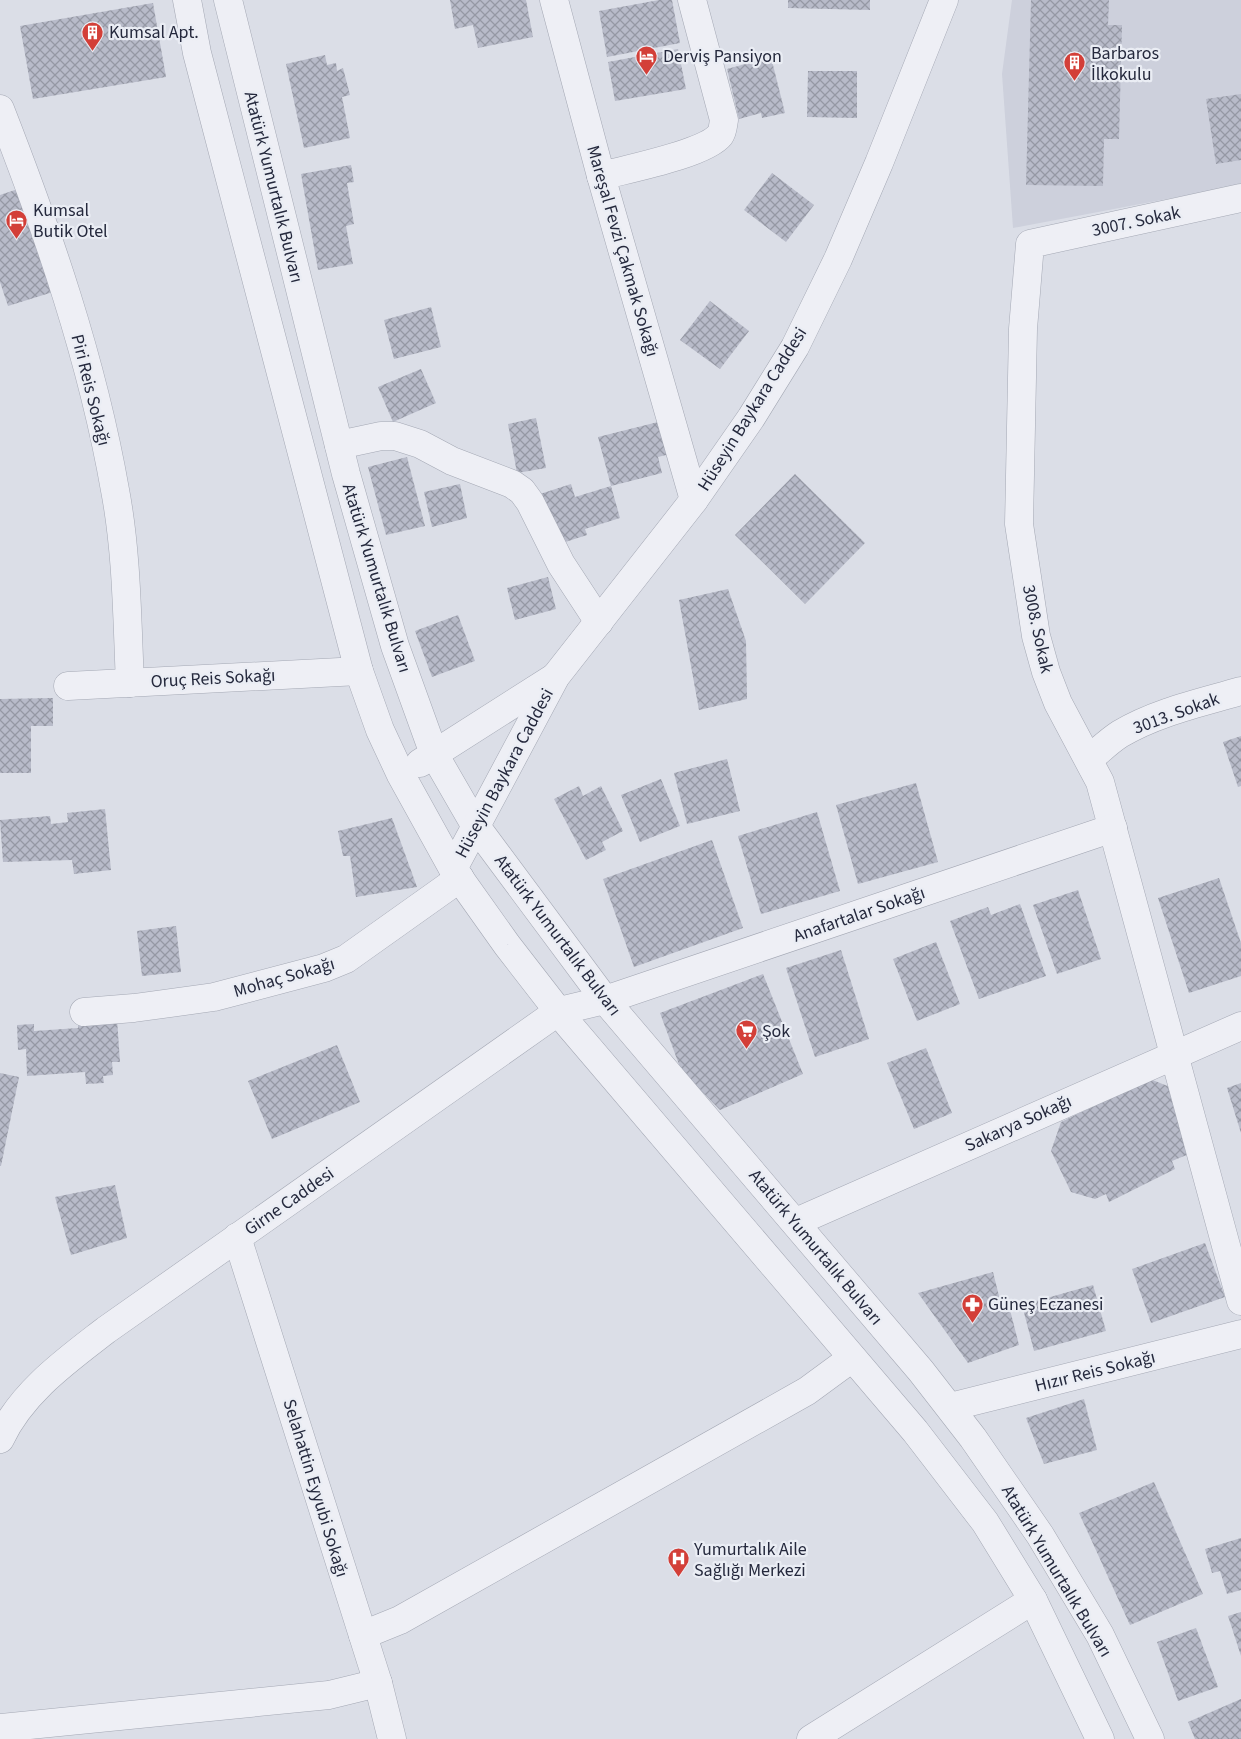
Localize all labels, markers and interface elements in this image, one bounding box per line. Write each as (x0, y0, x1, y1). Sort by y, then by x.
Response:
building icon: Kumsal Apt. (81, 20, 105, 51)
place label: Kumsal Apt. (109, 20, 199, 45)
place label: Barbaros İlkokulu (1091, 41, 1159, 87)
hotel icon: Derviş Pansiyon (635, 44, 659, 75)
place label: Derviş Pansiyon (663, 44, 782, 69)
building icon: Barbaros İlkokulu (1063, 51, 1087, 82)
street label: Atatürk Yumurtalık Bulvarı (238, 89, 309, 285)
street label: Mareşal Fevzi Çakmak Sokağı (580, 143, 665, 360)
place label: Kumsal Butik Otel (33, 198, 108, 244)
street label: 3007. Sokak (1090, 200, 1183, 243)
hotel icon: Kumsal Butik Otel (5, 208, 29, 239)
street label: Hüseyin Baykara Caddesi (692, 323, 813, 496)
street label: Piri Reis Sokağı (65, 332, 116, 449)
street label: Atatürk Yumurtalık Bulvarı (336, 481, 417, 676)
street label: 3008. Sokak (1016, 583, 1059, 676)
street label: Oruç Reis Sokağı (150, 663, 276, 694)
street label: Hüseyin Baykara Caddesi (449, 684, 560, 863)
street label: 3013. Sokak (1130, 686, 1223, 741)
street label: Atatürk Yumurtalık Bulvarı (488, 849, 627, 1021)
street label: Anafartalar Sokağı (790, 880, 928, 949)
street label: Mohaç Sokağı (231, 951, 338, 1004)
supermarket icon: Şok (734, 1019, 758, 1050)
place label: Şok (762, 1019, 790, 1044)
street label: Sakarya Sokağı (961, 1089, 1076, 1158)
street label: Girne Caddesi (239, 1161, 339, 1242)
street label: Atatürk Yumurtalık Bulvarı (743, 1164, 888, 1331)
pharmacy icon: Güneş Eczanesi (960, 1292, 984, 1323)
place label: Güneş Eczanesi (988, 1292, 1103, 1317)
street label: Hızır Reis Sokağı (1032, 1344, 1158, 1399)
street label: Selahattin Eyyubi Sokağı (277, 1396, 355, 1580)
street label: Atatürk Yumurtalık Bulvarı (995, 1481, 1118, 1662)
place label: Yumurtalık Aile Sağlığı Merkezi (693, 1537, 807, 1583)
hospital icon: Yumurtalık Aile Sağlığı Merkezi (666, 1547, 690, 1578)

